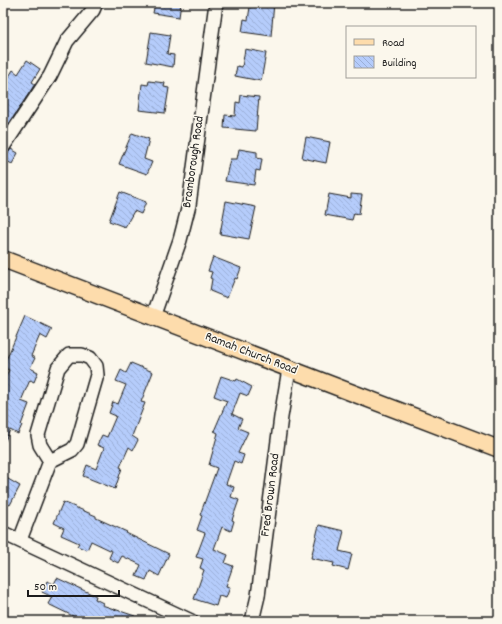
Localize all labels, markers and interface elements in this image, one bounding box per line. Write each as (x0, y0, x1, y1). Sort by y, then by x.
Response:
legend (346, 26, 476, 78)
text: Road (382, 35, 404, 52)
text: Building (382, 55, 417, 72)
street label: Bramborough Road (178, 115, 210, 209)
street label: Ramah Church Road (202, 328, 300, 380)
street label: Fred Brown Road (256, 452, 286, 538)
scale bar (28, 572, 119, 598)
text: 50 m (34, 579, 57, 596)

